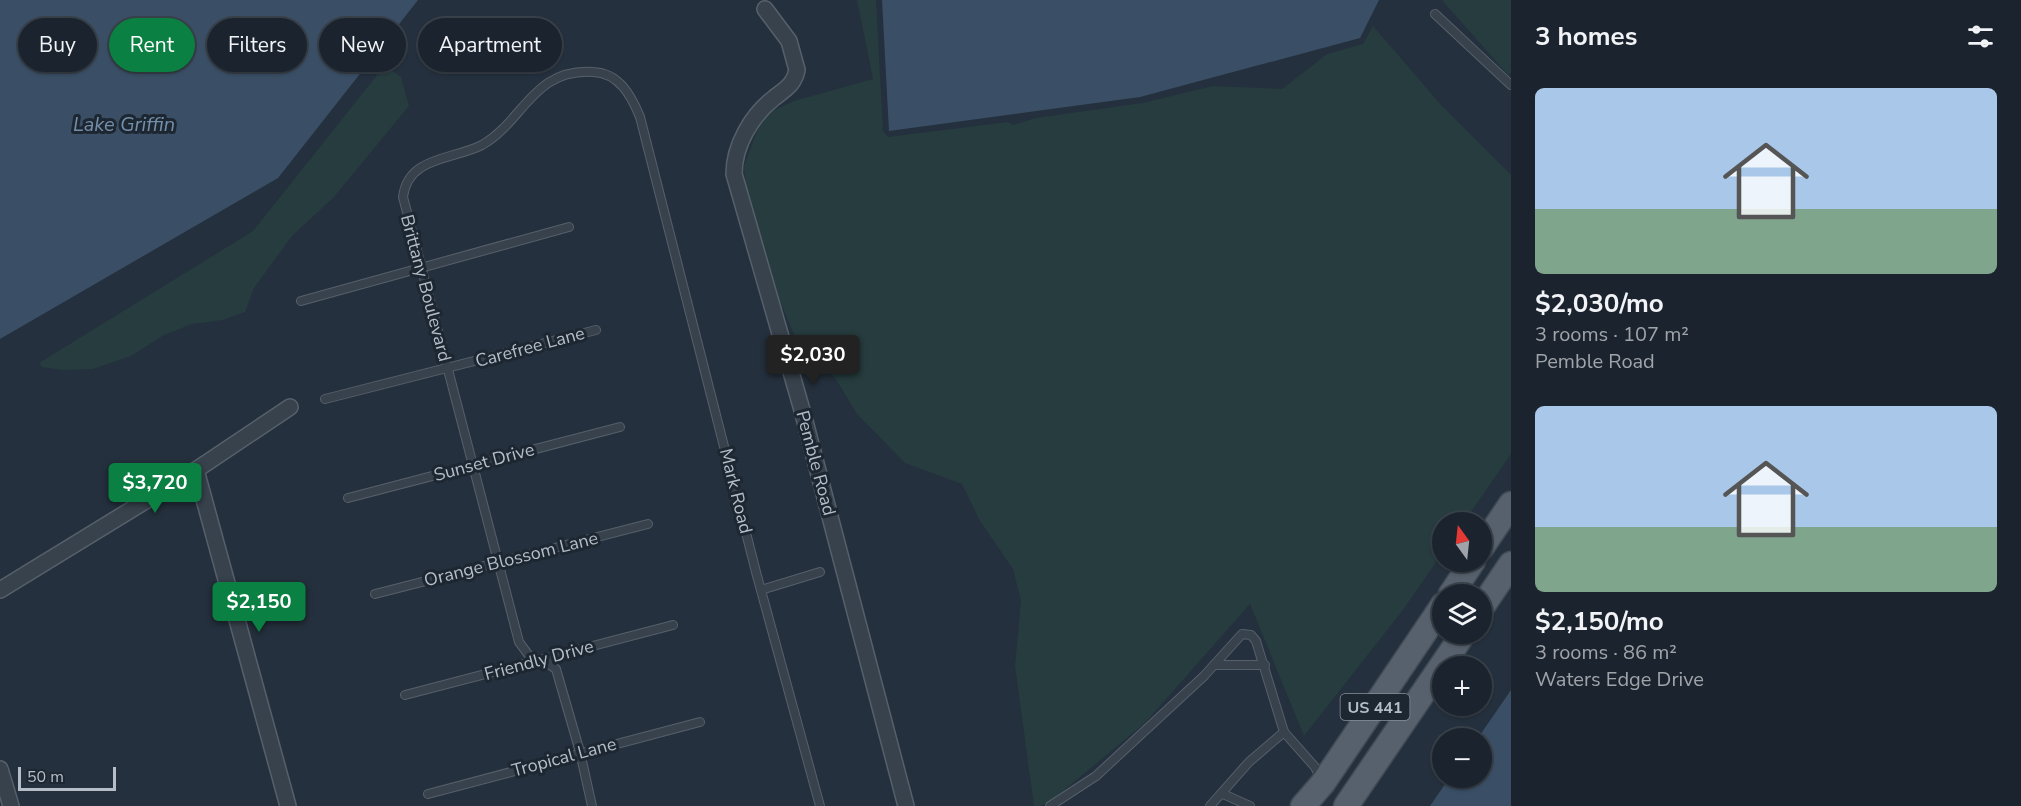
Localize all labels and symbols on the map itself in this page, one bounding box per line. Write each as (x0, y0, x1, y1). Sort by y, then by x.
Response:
water label: Lake Griffin (73, 111, 175, 138)
street label: Brittany Boulevard (395, 212, 457, 364)
street label: Carefree Lane (473, 321, 587, 373)
pin: $2,030 (764, 335, 862, 386)
street label: Pemble Road (790, 408, 842, 518)
street label: Sunset Drive (431, 437, 537, 487)
street label: Mark Road (714, 446, 758, 536)
pin: $3,720 (106, 463, 204, 514)
north arrow (1432, 512, 1492, 572)
street label: Orange Blossom Lane (421, 526, 601, 592)
pin: $2,150 (210, 582, 308, 633)
street label: Friendly Drive (482, 634, 596, 686)
road number: US 441 (1340, 694, 1410, 720)
street label: Tropical Lane (509, 732, 619, 782)
scale bar (18, 764, 116, 792)

